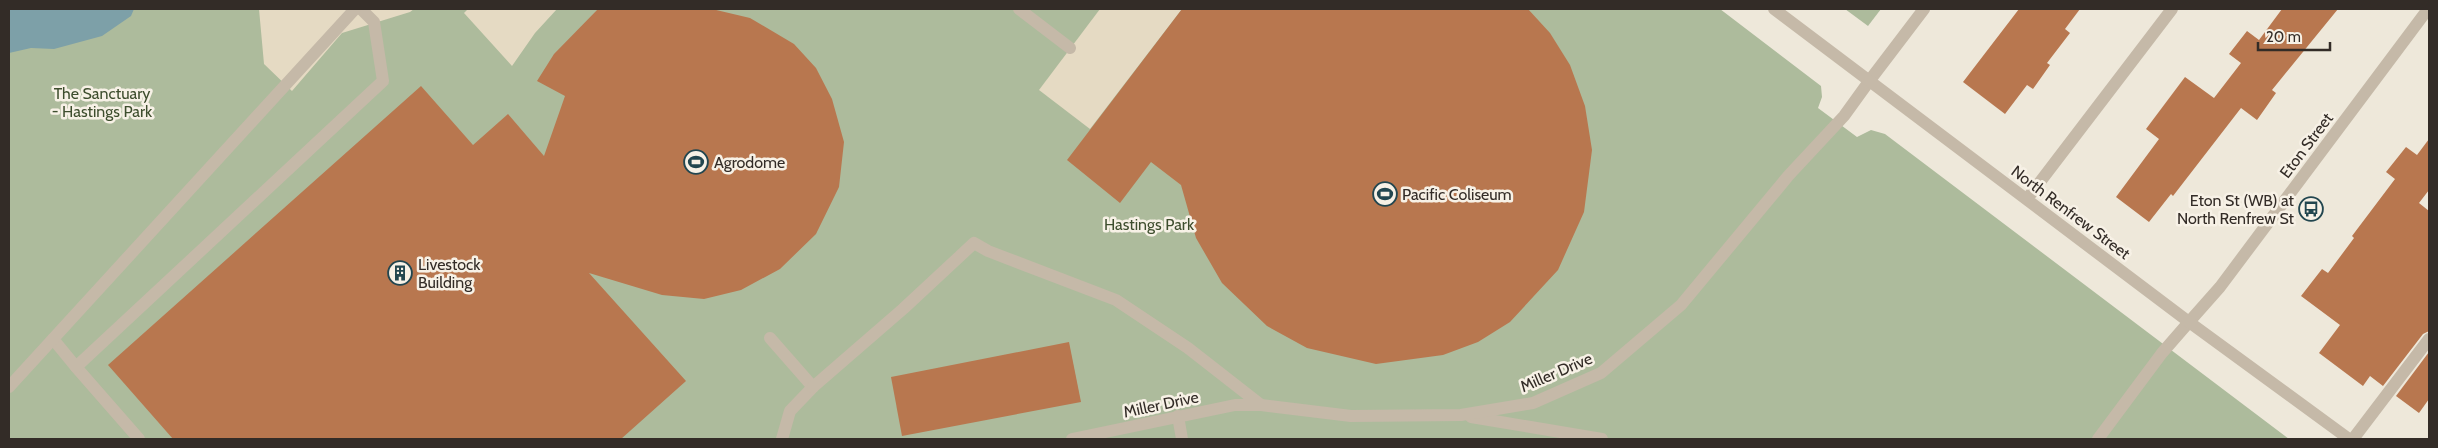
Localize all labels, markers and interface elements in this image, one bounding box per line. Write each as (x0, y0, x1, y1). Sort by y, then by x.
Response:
scale bar (2258, 20, 2330, 52)
text: 20 m (2266, 28, 2301, 46)
park label: The Sanctuary - Hastings Park (52, 84, 153, 121)
street label: Eton Street (2276, 109, 2337, 182)
sports icon: Agrodome (683, 149, 709, 175)
place label: Agrodome (714, 153, 785, 172)
street label: North Renfrew Street (2008, 162, 2134, 264)
sports icon: Pacific Coliseum (1372, 181, 1398, 207)
place label: Pacific Coliseum (1402, 185, 1512, 204)
place label: Eton St (WB) at North Renfrew St (2177, 191, 2295, 228)
bus stop icon: Eton St (WB) at North Renfrew St (2298, 196, 2324, 222)
park label: Hastings Park (1104, 215, 1195, 234)
place label: Livestock Building (418, 255, 481, 292)
building icon: Livestock Building (387, 260, 413, 286)
street label: Miller Drive (1517, 349, 1595, 396)
street label: Miller Drive (1122, 387, 1200, 422)

